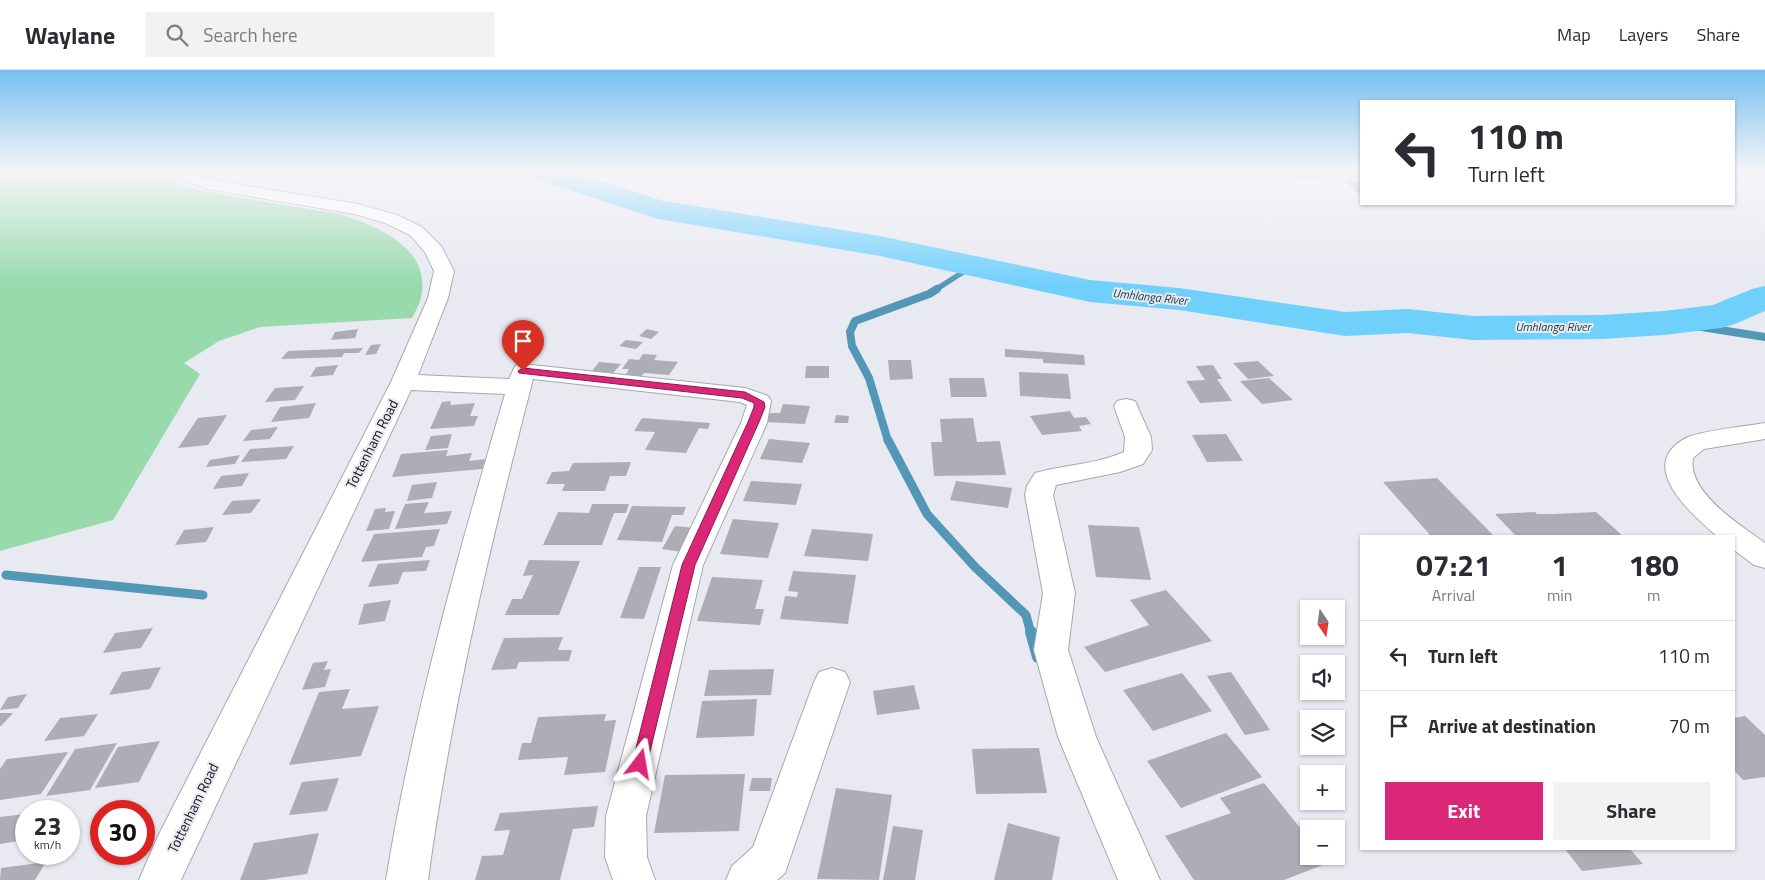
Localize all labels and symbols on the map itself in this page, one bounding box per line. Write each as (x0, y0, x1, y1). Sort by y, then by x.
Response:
water label: Umhlanga River (1112, 283, 1191, 310)
water label: Umhlanga River (1515, 317, 1593, 336)
pin (502, 320, 544, 371)
street label: Tottenham Road (340, 396, 403, 492)
north arrow (1300, 600, 1345, 645)
position arrow (613, 737, 665, 789)
street label: Tottenham Road (162, 759, 223, 856)
speed limit sign: 30 (90, 800, 155, 865)

